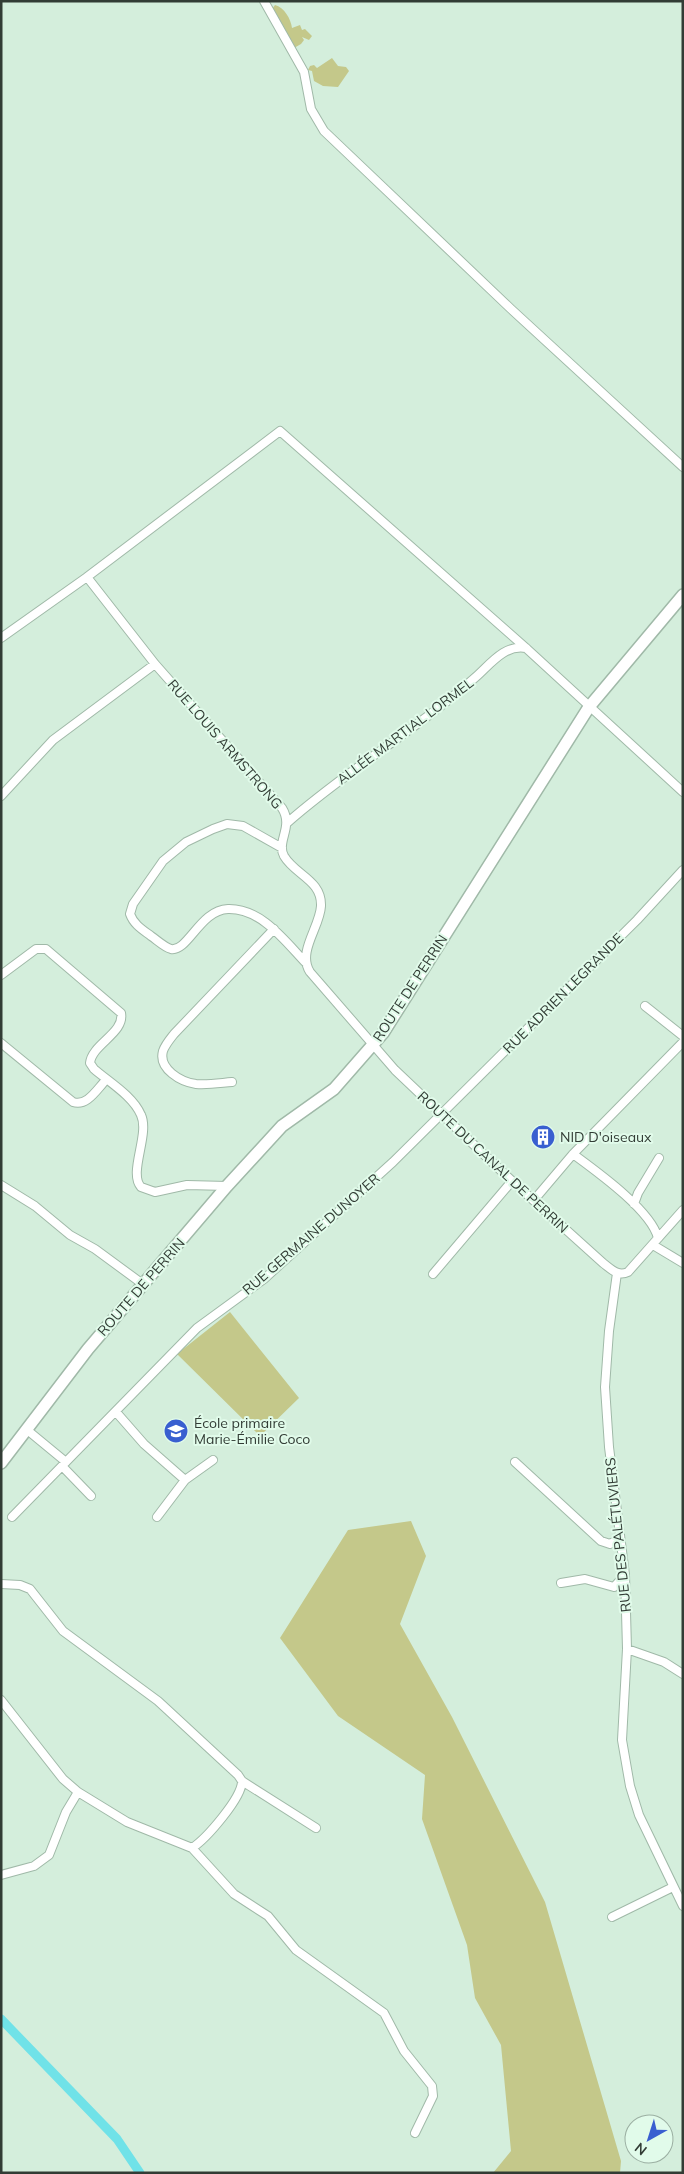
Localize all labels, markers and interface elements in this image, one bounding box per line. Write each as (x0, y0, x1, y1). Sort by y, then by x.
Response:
street label: ALLÉE MARTIAL LORMEL (333, 673, 477, 788)
street label: RUE LOUIS ARMSTRONG (164, 675, 286, 813)
street label: RUE ADRIEN LEGRANDE (499, 929, 627, 1057)
street label: ROUTE DE PERRIN (369, 931, 451, 1045)
street label: ROUTE DU CANAL DE PERRIN (414, 1087, 572, 1237)
building icon: NID D'oiseaux (530, 1124, 556, 1150)
place label: NID D'oiseaux (560, 1128, 652, 1146)
street label: RUE GERMAINE DUNOYER (239, 1169, 384, 1299)
street label: ROUTE DE PERRIN (93, 1234, 189, 1340)
place label: École primaire Marie-Émilie Coco (194, 1414, 310, 1448)
school or university icon: École primaire Marie-Émilie Coco (163, 1418, 189, 1444)
street label: RUE DES PALÉTUVIERS (601, 1456, 635, 1613)
north arrow (624, 2114, 674, 2164)
text: N (631, 2139, 651, 2159)

